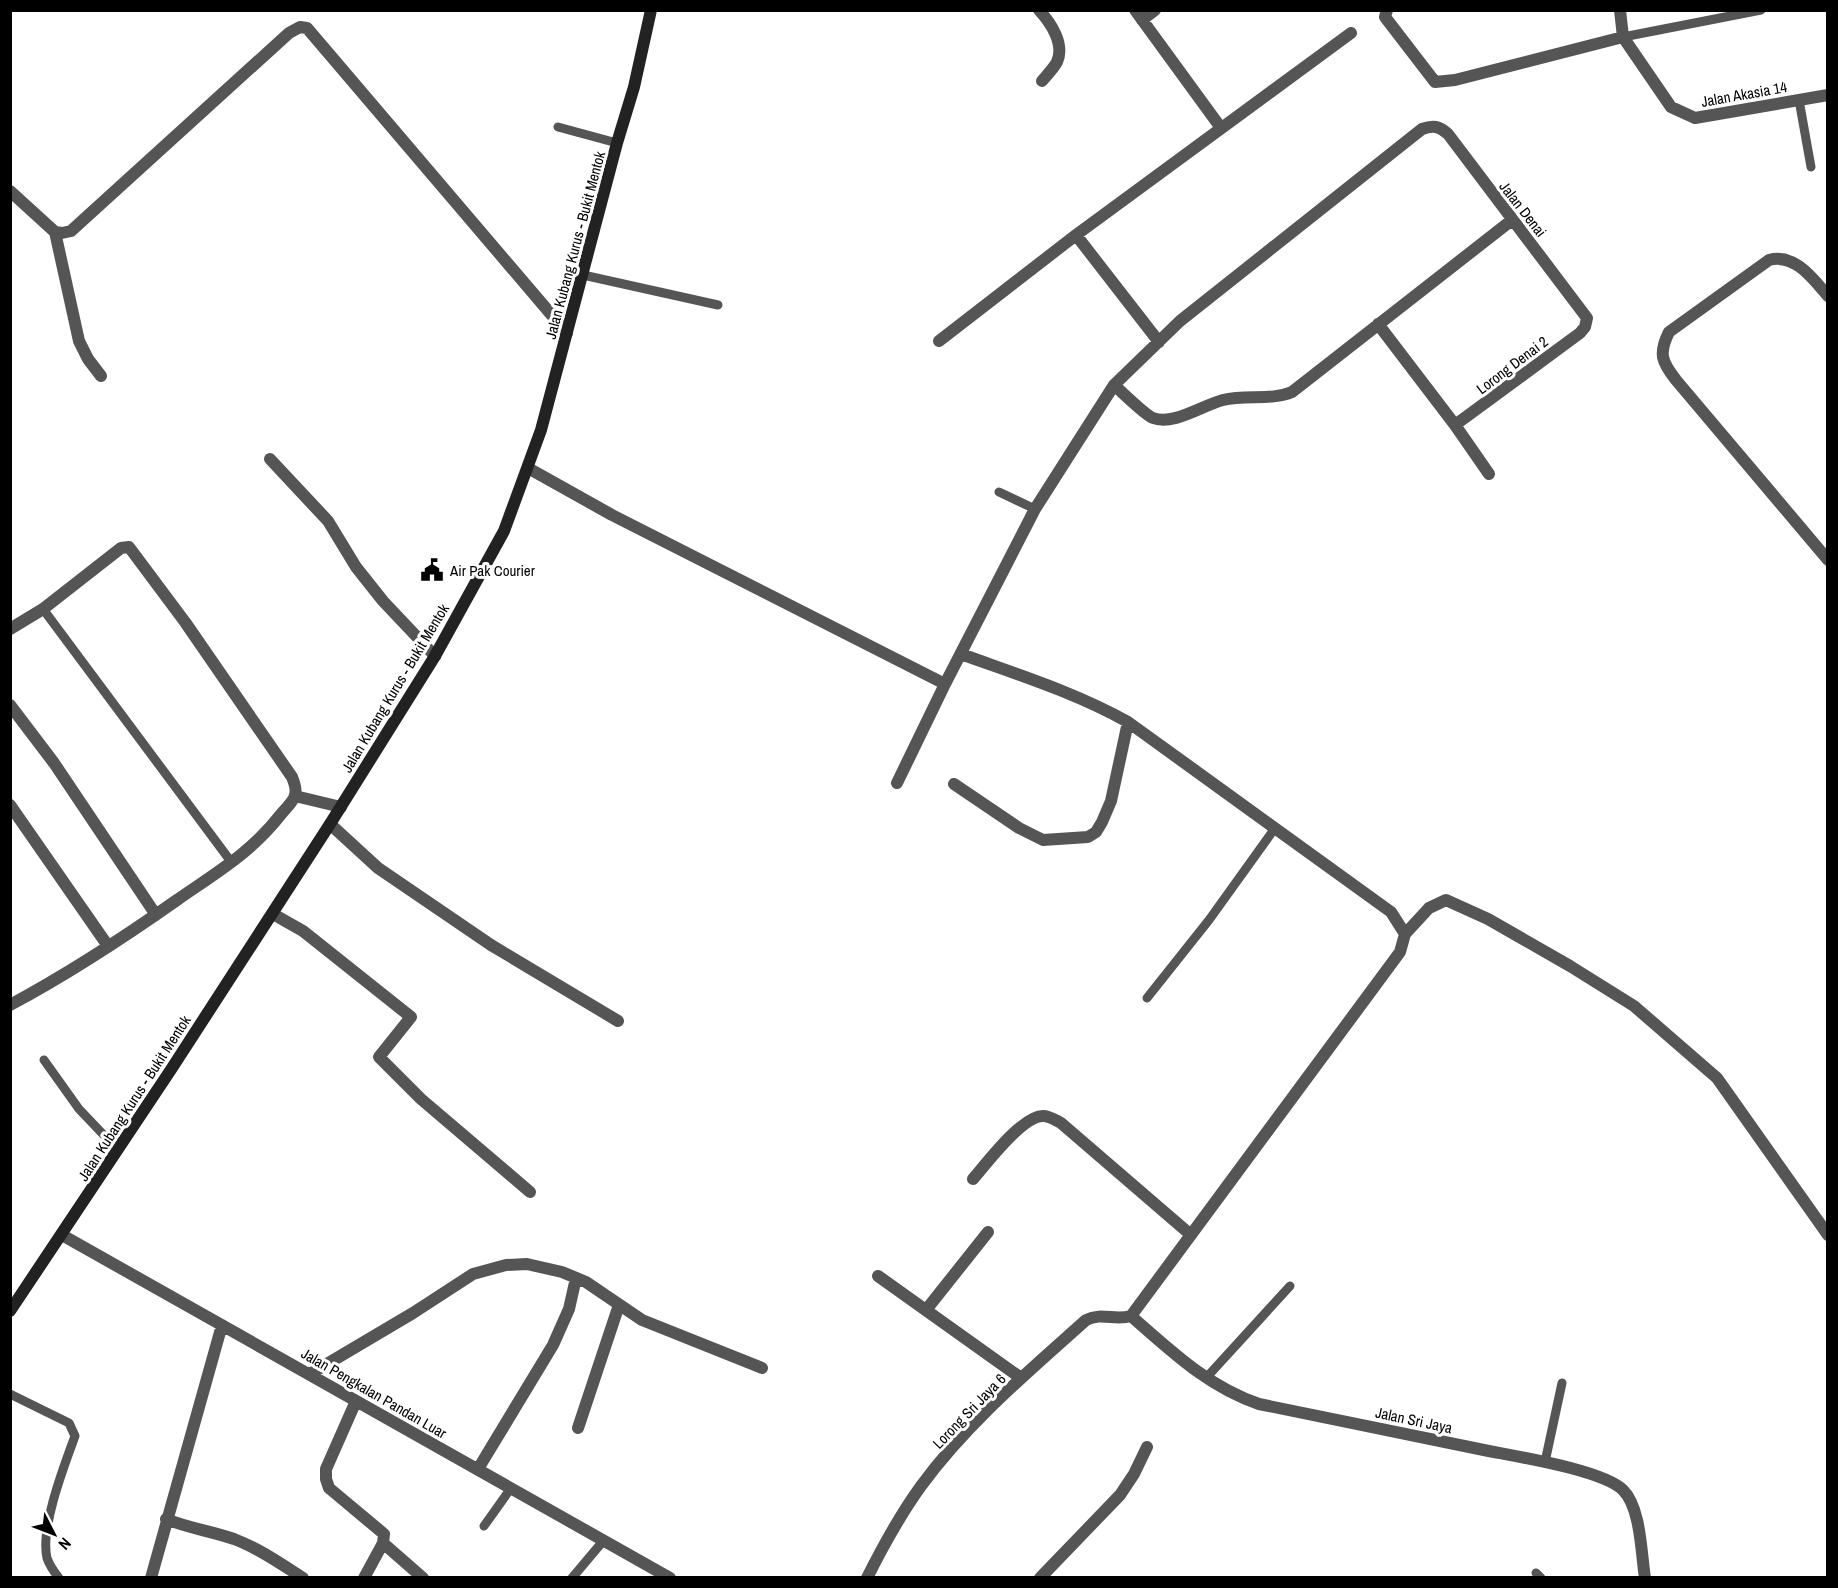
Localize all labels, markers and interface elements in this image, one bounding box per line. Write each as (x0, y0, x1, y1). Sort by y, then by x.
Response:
street label: Jalan Akasia 14 (1699, 76, 1789, 112)
street label: Jalan Kubang Kurus - Bukit Mentok (540, 148, 610, 341)
street label: Jalan Denai (1495, 177, 1551, 241)
street label: Lorong Denai 2 (1472, 331, 1552, 399)
public building icon: Air Pak Courier (419, 557, 445, 583)
place label: Air Pak Courier (449, 560, 535, 581)
street label: Jalan Kubang Kurus - Bukit Mentok (336, 599, 454, 776)
street label: Jalan Kubang Kurus - Bukit Mentok (72, 1010, 196, 1185)
street label: Jalan Pengkalan Pandan Luar (297, 1343, 451, 1443)
street label: Lorong Sri Jaya 6 (928, 1369, 1010, 1453)
street label: Jalan Sri Jaya (1374, 1402, 1454, 1438)
north arrow (24, 1504, 84, 1564)
text: N (54, 1533, 76, 1555)

